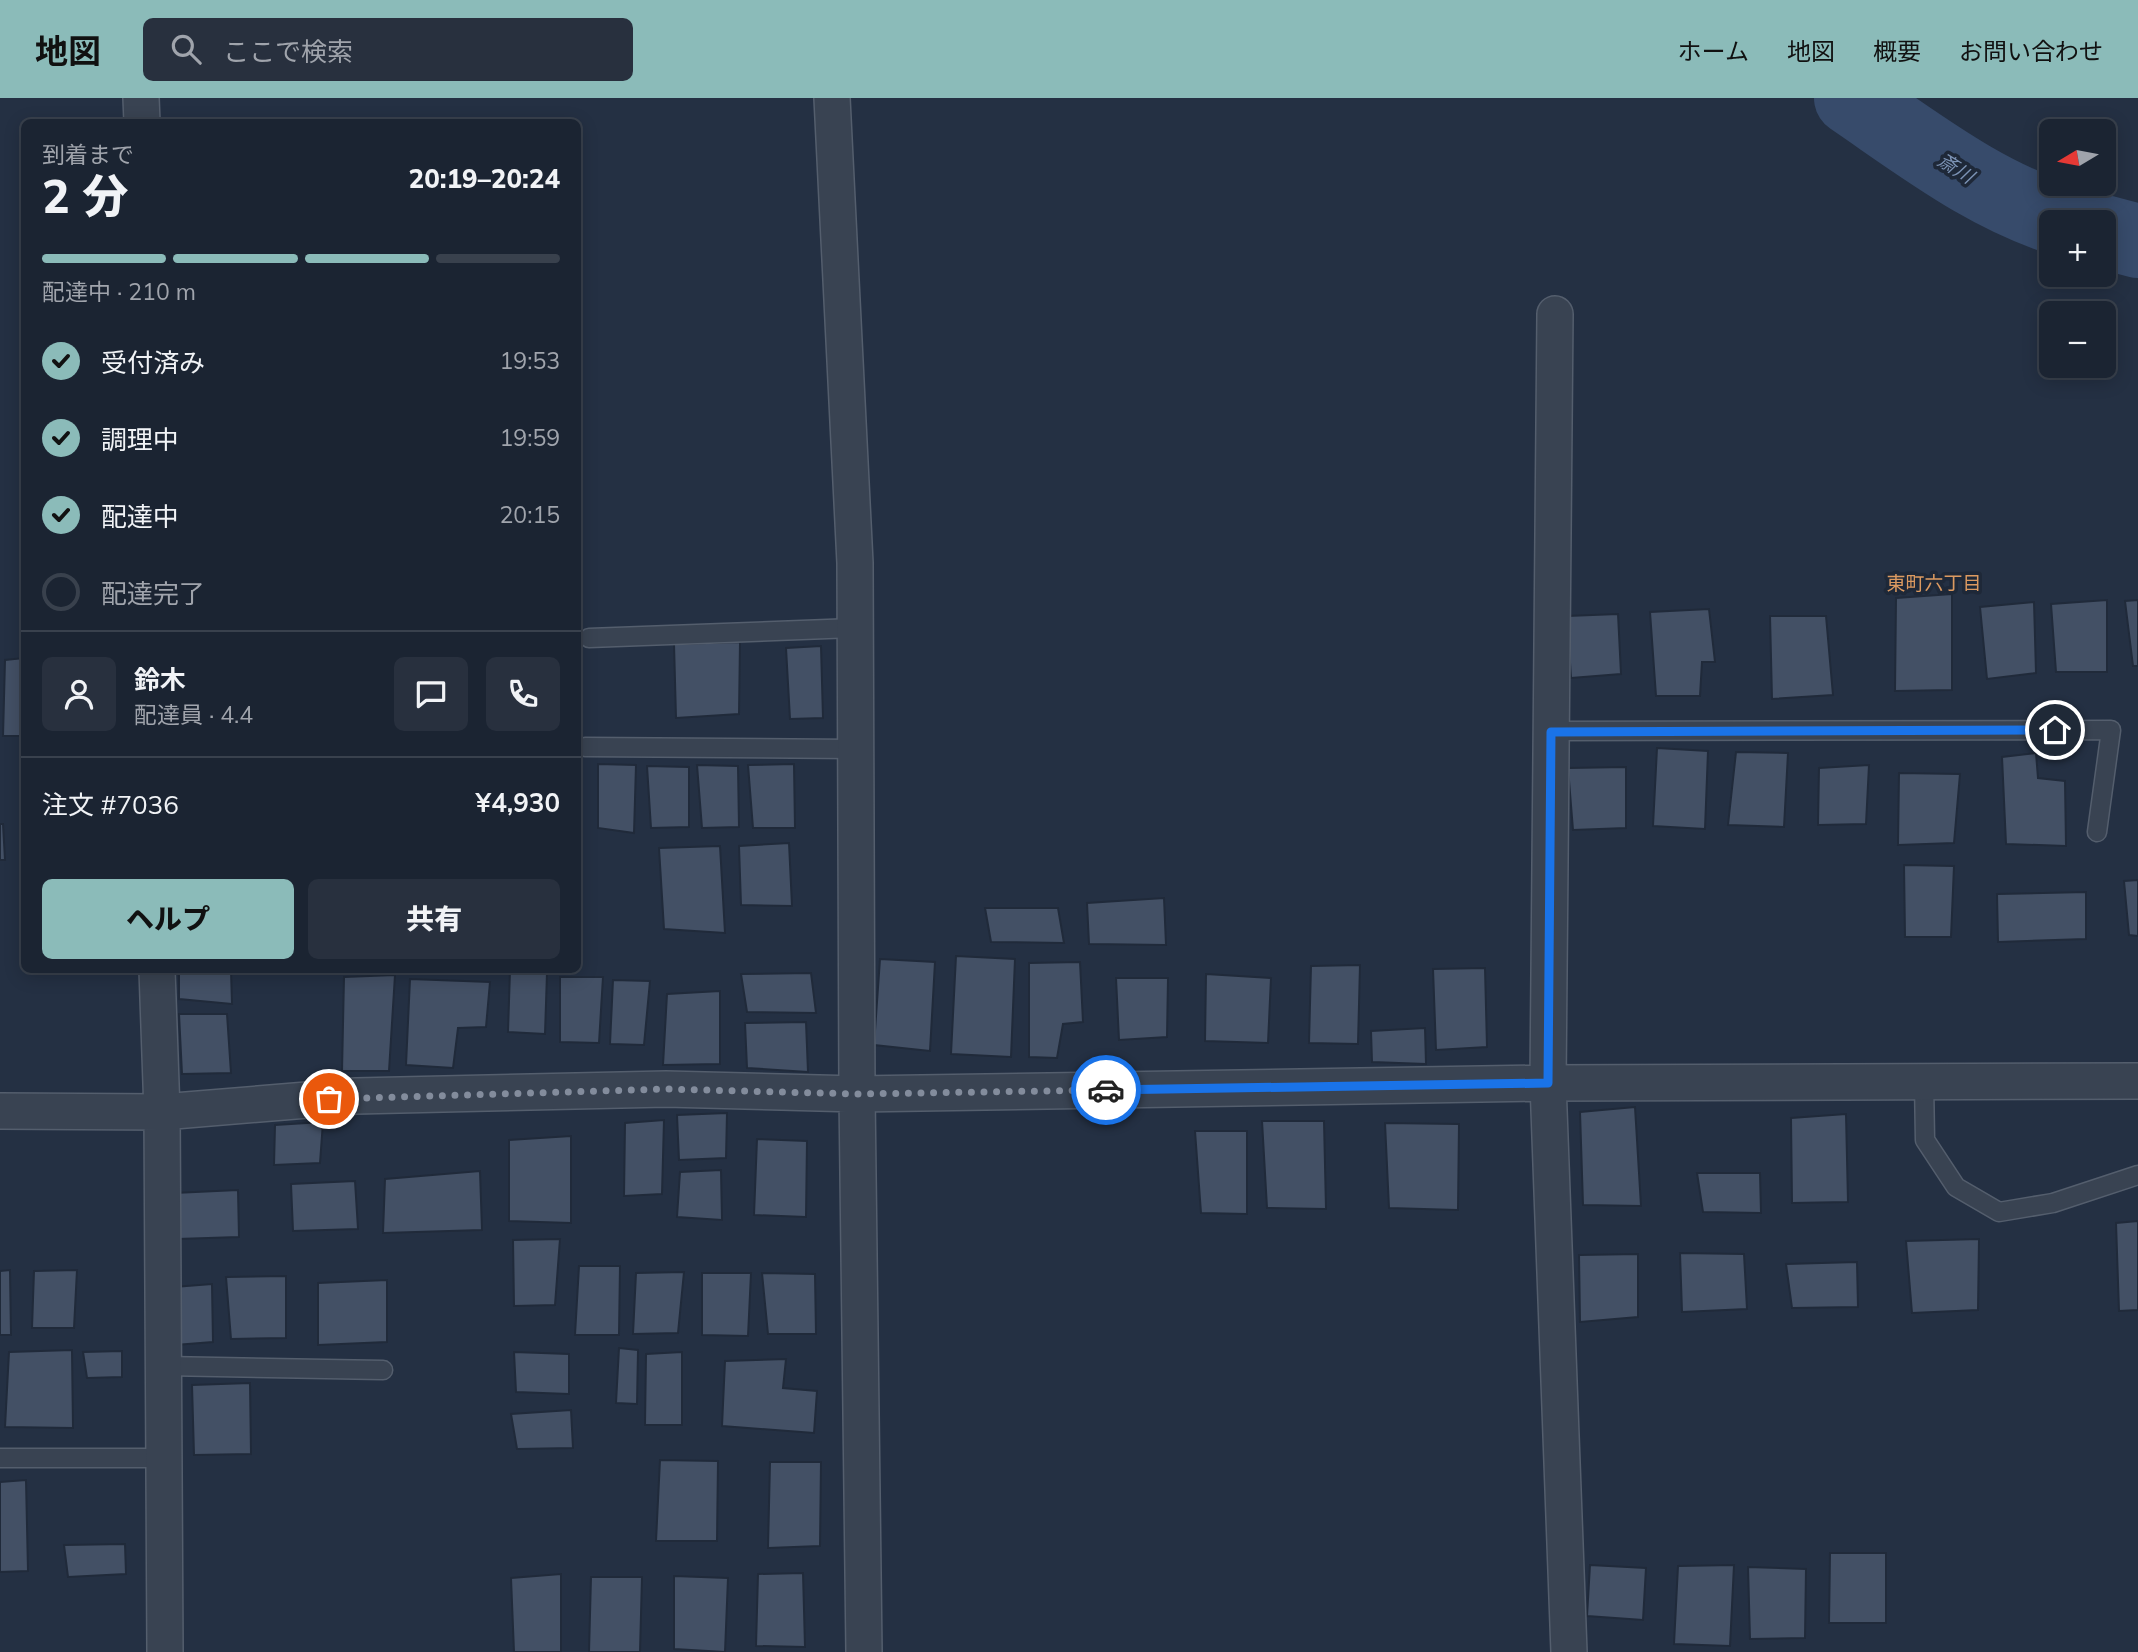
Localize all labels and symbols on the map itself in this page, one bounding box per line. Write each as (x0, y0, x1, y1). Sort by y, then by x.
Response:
north arrow (2039, 119, 2116, 196)
water label: 斎川 (1934, 148, 1980, 189)
district label: 東町六丁目 (1886, 571, 1982, 595)
pin (2025, 700, 2085, 760)
courier (1071, 1055, 1141, 1125)
pin (299, 1069, 359, 1129)

